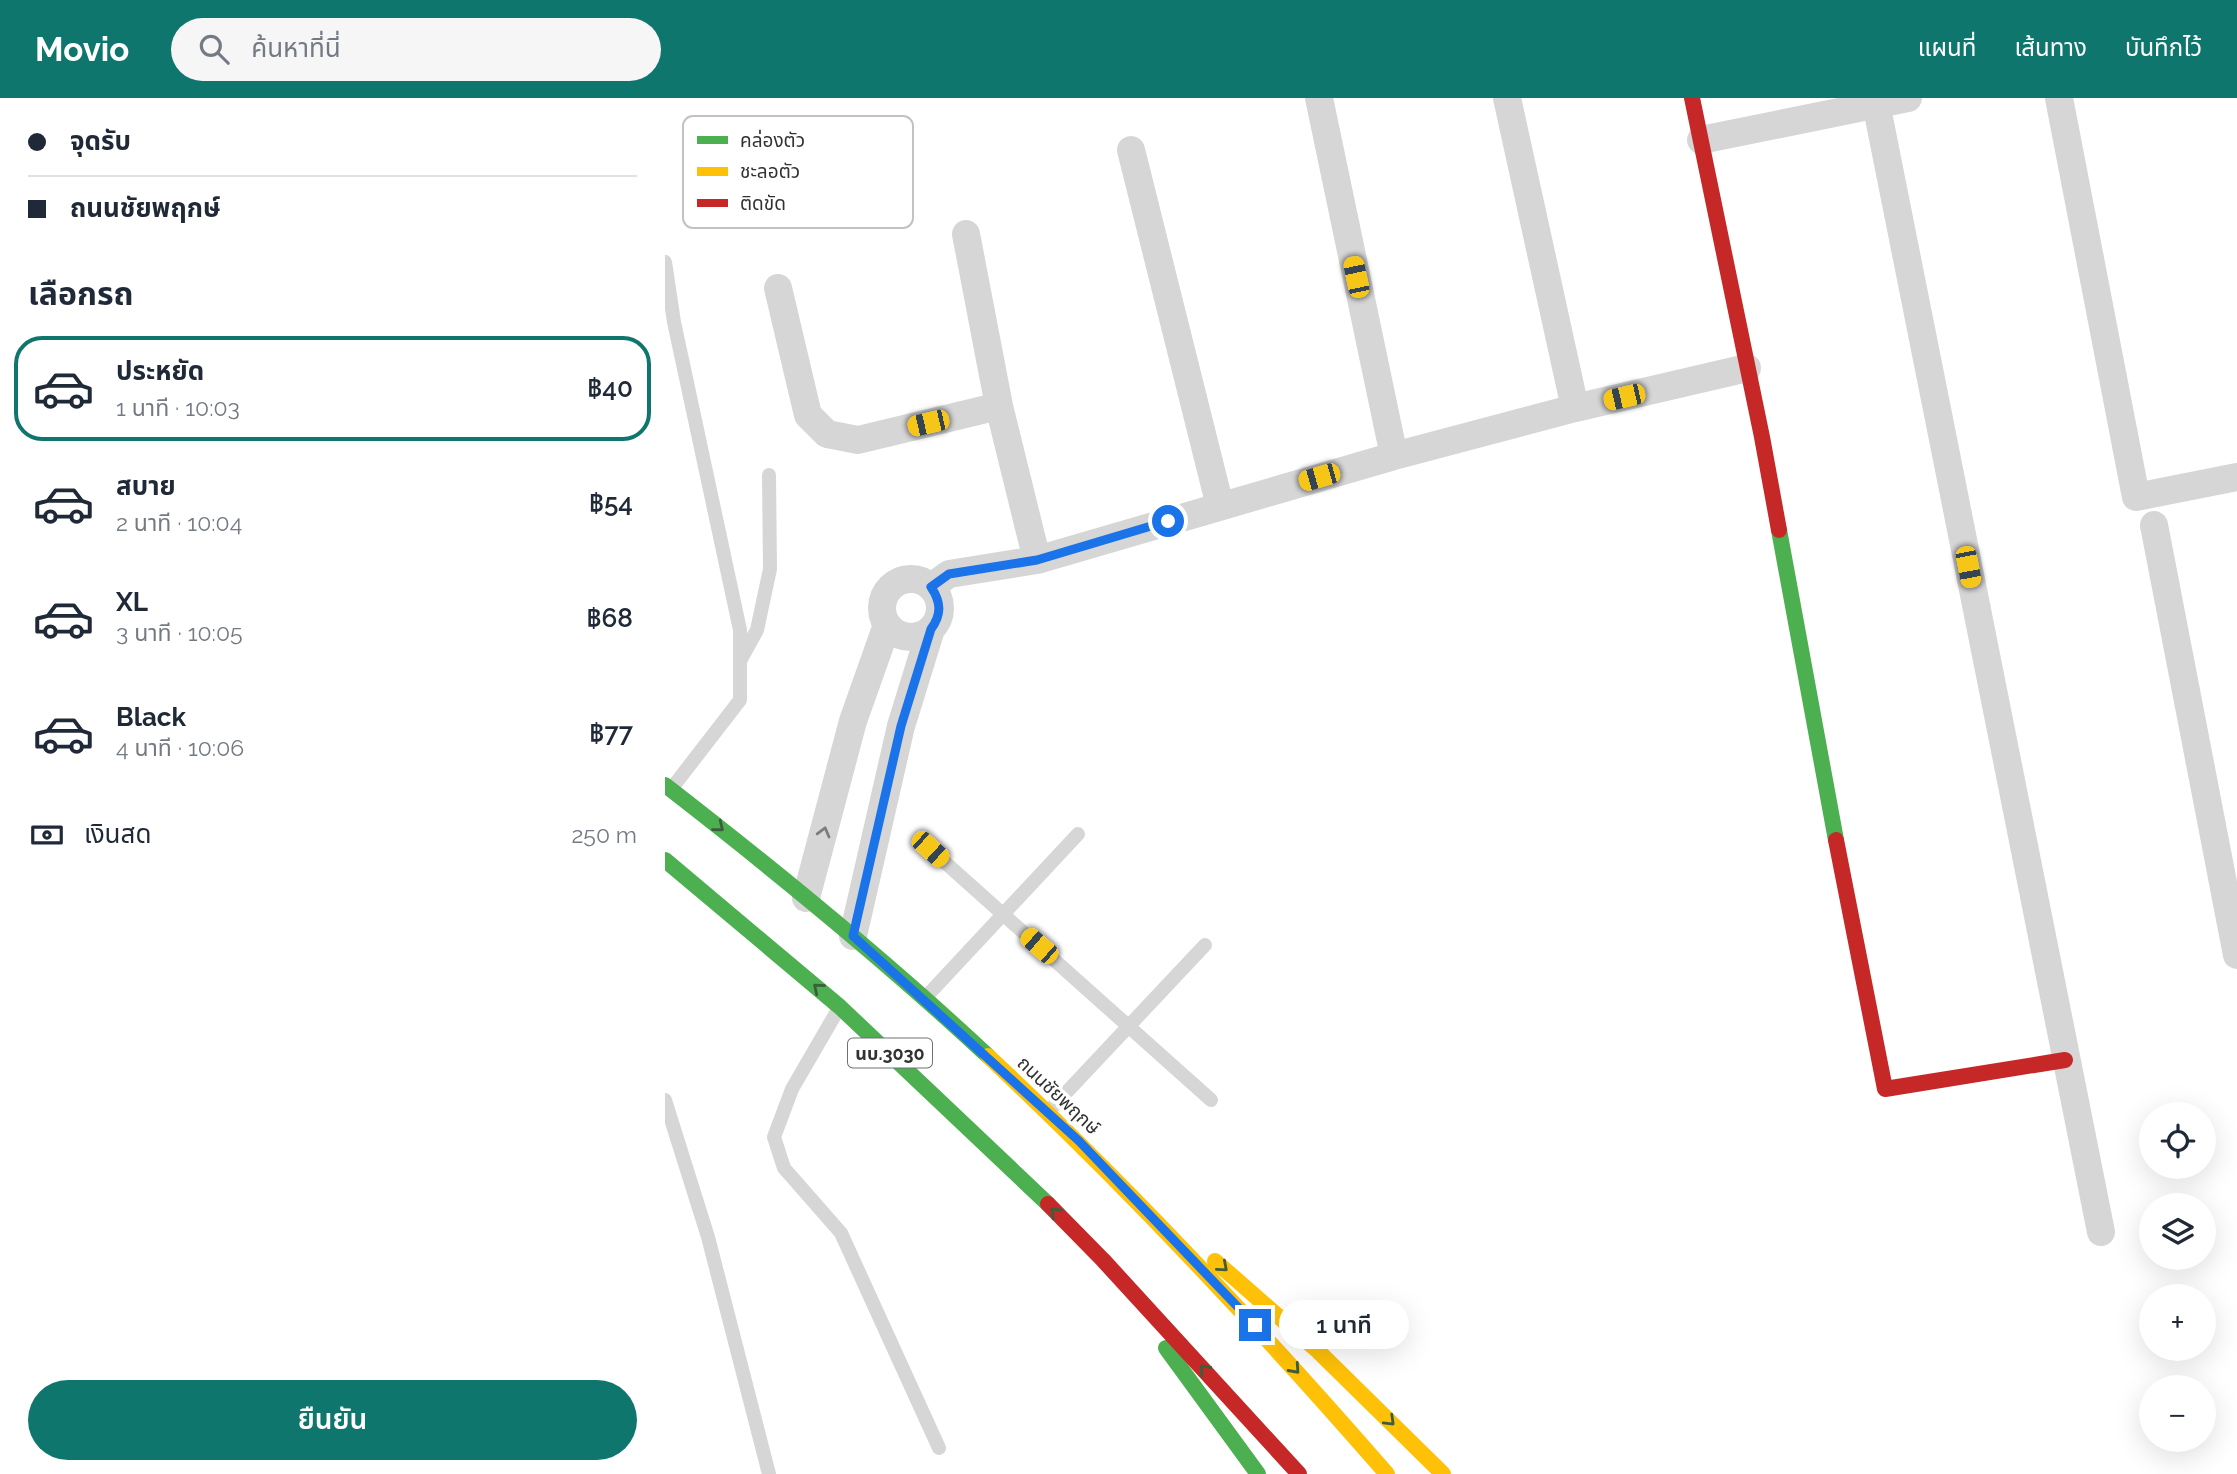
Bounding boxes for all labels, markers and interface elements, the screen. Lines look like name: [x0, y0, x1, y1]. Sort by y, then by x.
search box: [171, 18, 661, 81]
text: Movio: [35, 30, 129, 69]
icon: search: [195, 30, 233, 68]
text: ค้นหาที่นี่: [251, 33, 341, 63]
text: แผนที่: [1918, 33, 1976, 62]
text: เส้นทาง: [2014, 33, 2087, 62]
text: บันทึกไว้: [2125, 33, 2202, 62]
legend: [683, 116, 913, 228]
text: จุดรับ: [70, 126, 131, 156]
text: คล่องตัว: [740, 129, 805, 151]
text: ชะลอตัว: [740, 160, 800, 182]
text: ติดขัด: [740, 192, 786, 214]
text: ถนนชัยพฤกษ์: [70, 193, 221, 223]
car: [1342, 254, 1371, 300]
text: เลือกรถ: [28, 275, 133, 312]
text: ประหยัด: [116, 356, 204, 386]
icon: car: [32, 357, 95, 420]
text: ฿40: [587, 373, 633, 403]
car: [1602, 382, 1647, 412]
text: 1 นาที · 10:03: [116, 394, 240, 421]
car: [906, 408, 951, 438]
car: [1296, 461, 1343, 493]
text: สบาย: [116, 471, 176, 501]
icon: car: [32, 472, 95, 535]
text: ฿54: [589, 488, 633, 518]
route start: [1152, 505, 1184, 537]
text: 2 นาที · 10:04: [116, 509, 242, 536]
car: [1954, 544, 1983, 590]
icon: car: [32, 587, 95, 650]
text: XL: [116, 587, 148, 617]
text: ฿68: [586, 603, 633, 633]
text: 3 นาที · 10:05: [116, 619, 243, 646]
icon: car: [32, 702, 95, 765]
text: Black: [116, 702, 186, 732]
text: ฿77: [589, 718, 633, 748]
text: 4 นาที · 10:06: [116, 734, 244, 761]
icon: cash: [28, 816, 66, 854]
text: เงินสด: [84, 819, 151, 849]
one-way arrow: [710, 819, 723, 831]
text: 250 m: [571, 821, 637, 848]
one-way arrow: [816, 826, 830, 838]
car: [908, 827, 953, 871]
car: [1017, 924, 1062, 968]
one-way arrow: [814, 984, 827, 996]
road number: นบ.3030: [848, 1038, 932, 1068]
street label: ถนนชัยพฤกษ์: [1013, 1051, 1105, 1139]
map controls: [2139, 1102, 2216, 1452]
button: locate: [2139, 1102, 2216, 1179]
button: layers: [2139, 1193, 2216, 1270]
one-way arrow: [1050, 1207, 1063, 1220]
one-way arrow: [1214, 1259, 1227, 1271]
button: +: [2139, 1284, 2216, 1361]
callout: 1 นาที: [1279, 1300, 1409, 1350]
route end: [1239, 1309, 1271, 1341]
text: 1 นาที: [1316, 1311, 1372, 1338]
one-way arrow: [1286, 1361, 1299, 1374]
one-way arrow: [1199, 1364, 1212, 1377]
button: −: [2139, 1375, 2216, 1452]
button: ยืนยัน: [28, 1380, 637, 1460]
one-way arrow: [1382, 1413, 1395, 1426]

